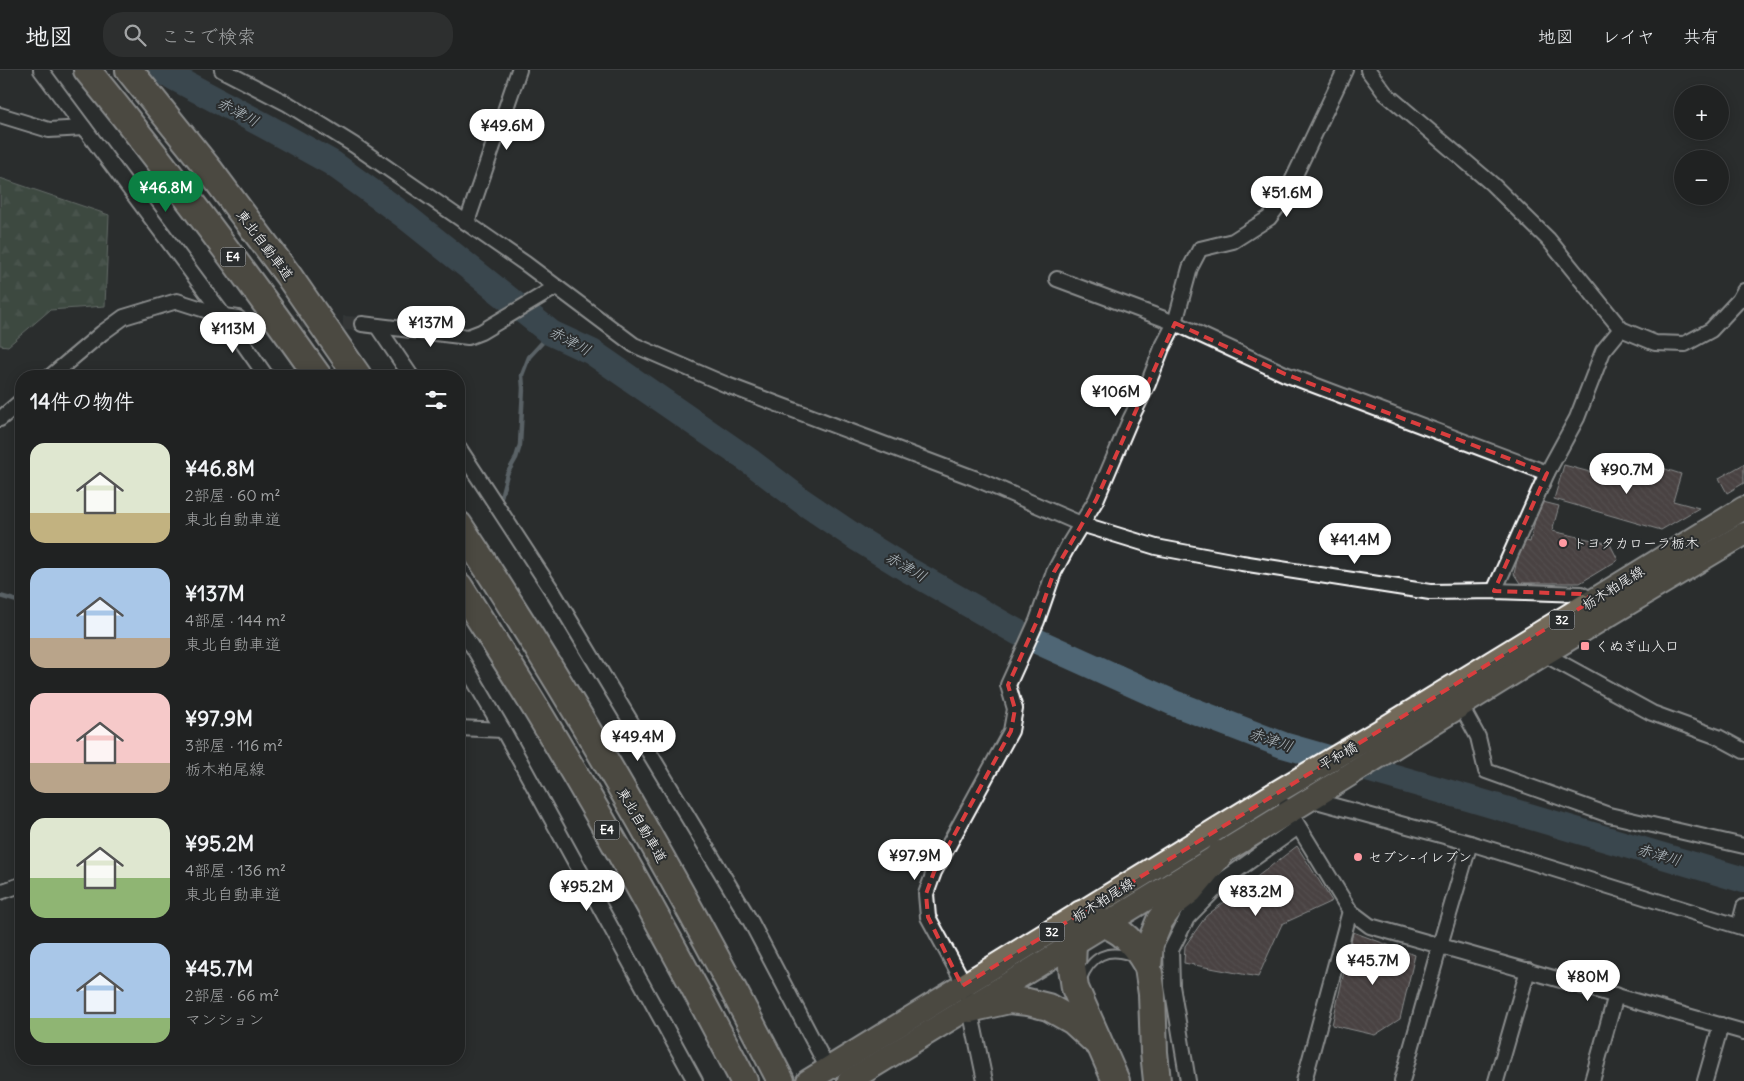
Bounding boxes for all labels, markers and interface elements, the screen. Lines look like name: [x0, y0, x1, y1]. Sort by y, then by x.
search box: [103, 12, 453, 57]
text: 地図: [25, 21, 73, 51]
icon: search: [121, 21, 149, 49]
text: ここで検索: [161, 24, 256, 48]
text: 地図: [1538, 25, 1574, 48]
text: レイヤ: [1602, 25, 1655, 48]
text: 共有: [1683, 25, 1719, 48]
map controls: [1674, 85, 1729, 205]
button: +: [1674, 85, 1729, 140]
water label: 赤津川: [214, 93, 263, 131]
pin: ¥49.6M: [466, 108, 548, 151]
text: ¥49.6M: [480, 115, 534, 135]
button: −: [1674, 150, 1729, 205]
pin: ¥46.8M: [125, 170, 207, 213]
pin: ¥51.6M: [1246, 176, 1328, 218]
text: ¥46.8M: [139, 177, 193, 197]
text: ¥51.6M: [1262, 182, 1312, 202]
street label: 東北自動車道: [233, 206, 297, 284]
road number: E4: [220, 248, 246, 266]
pin: ¥137M: [396, 306, 466, 348]
pin: ¥113M: [198, 312, 268, 354]
text: ¥137M: [408, 312, 454, 332]
text: ¥113M: [211, 318, 255, 338]
water label: 赤津川: [546, 322, 595, 360]
pin: ¥106M: [1081, 374, 1151, 417]
text: ¥106M: [1092, 381, 1140, 401]
icon: filters: [422, 386, 450, 414]
text: 14件の物件: [30, 388, 134, 415]
pin: ¥90.7M: [1586, 452, 1668, 495]
text: ¥46.8M: [185, 455, 255, 482]
text: ¥90.7M: [1600, 459, 1654, 479]
icon: home: [70, 463, 130, 523]
text: 2部屋 · 60 m²: [185, 485, 281, 505]
text: 東北自動車道: [185, 509, 281, 529]
pin: ¥41.4M: [1314, 522, 1396, 565]
text: ¥41.4M: [1330, 529, 1380, 549]
place label: トヨタカローラ栃木: [1573, 534, 1699, 552]
marker: トヨタカローラ栃木: [1557, 537, 1569, 549]
water label: 赤津川: [882, 547, 930, 586]
street label: 栃木粕尾線: [1579, 562, 1647, 614]
text: ¥137M: [185, 580, 245, 607]
icon: home: [70, 588, 130, 648]
text: 4部屋 · 144 m²: [185, 610, 286, 630]
road number: 32: [1550, 610, 1574, 630]
text: 東北自動車道: [185, 634, 281, 654]
place label: くぬぎ山入口: [1595, 637, 1679, 655]
marker: くぬぎ山入口: [1579, 640, 1591, 652]
text: ¥97.9M: [185, 705, 253, 732]
icon: home: [70, 713, 130, 773]
pin: ¥49.4M: [597, 720, 679, 762]
water label: 赤津川: [1247, 723, 1296, 756]
text: ¥49.4M: [612, 726, 664, 746]
text: 3部屋 · 116 m²: [185, 735, 283, 755]
street label: 平和橋: [1315, 738, 1361, 774]
text: 栃木粕尾線: [185, 759, 265, 779]
street label: 東北自動車道: [613, 784, 671, 866]
road number: E4: [594, 820, 620, 840]
text: ¥95.2M: [185, 830, 254, 857]
icon: home: [70, 838, 130, 898]
pin: ¥97.9M: [874, 838, 956, 881]
water label: 赤津川: [1635, 839, 1683, 870]
text: ¥97.9M: [889, 845, 941, 865]
place label: セブン-イレブン: [1368, 848, 1472, 866]
marker: セブン-イレブン: [1352, 851, 1364, 863]
text: 4部屋 · 136 m²: [185, 860, 286, 880]
pin: ¥95.2M: [546, 870, 628, 912]
street label: 栃木粕尾線: [1069, 874, 1137, 926]
pin: ¥83.2M: [1215, 874, 1297, 917]
text: ¥95.2M: [561, 876, 613, 896]
text: ¥83.2M: [1230, 881, 1282, 901]
text: 東北自動車道: [185, 884, 281, 904]
road number: 32: [1040, 922, 1064, 942]
pin: ¥45.7M: [1332, 944, 1414, 986]
text: ¥45.7M: [1347, 950, 1399, 970]
text: ¥45.7M: [185, 955, 253, 982]
pin: ¥80M: [1558, 960, 1618, 1002]
icon: home: [70, 963, 130, 1023]
text: ¥80M: [1567, 966, 1609, 986]
text: 2部屋 · 66 m²: [185, 985, 279, 1005]
text: マンション: [185, 1009, 264, 1029]

